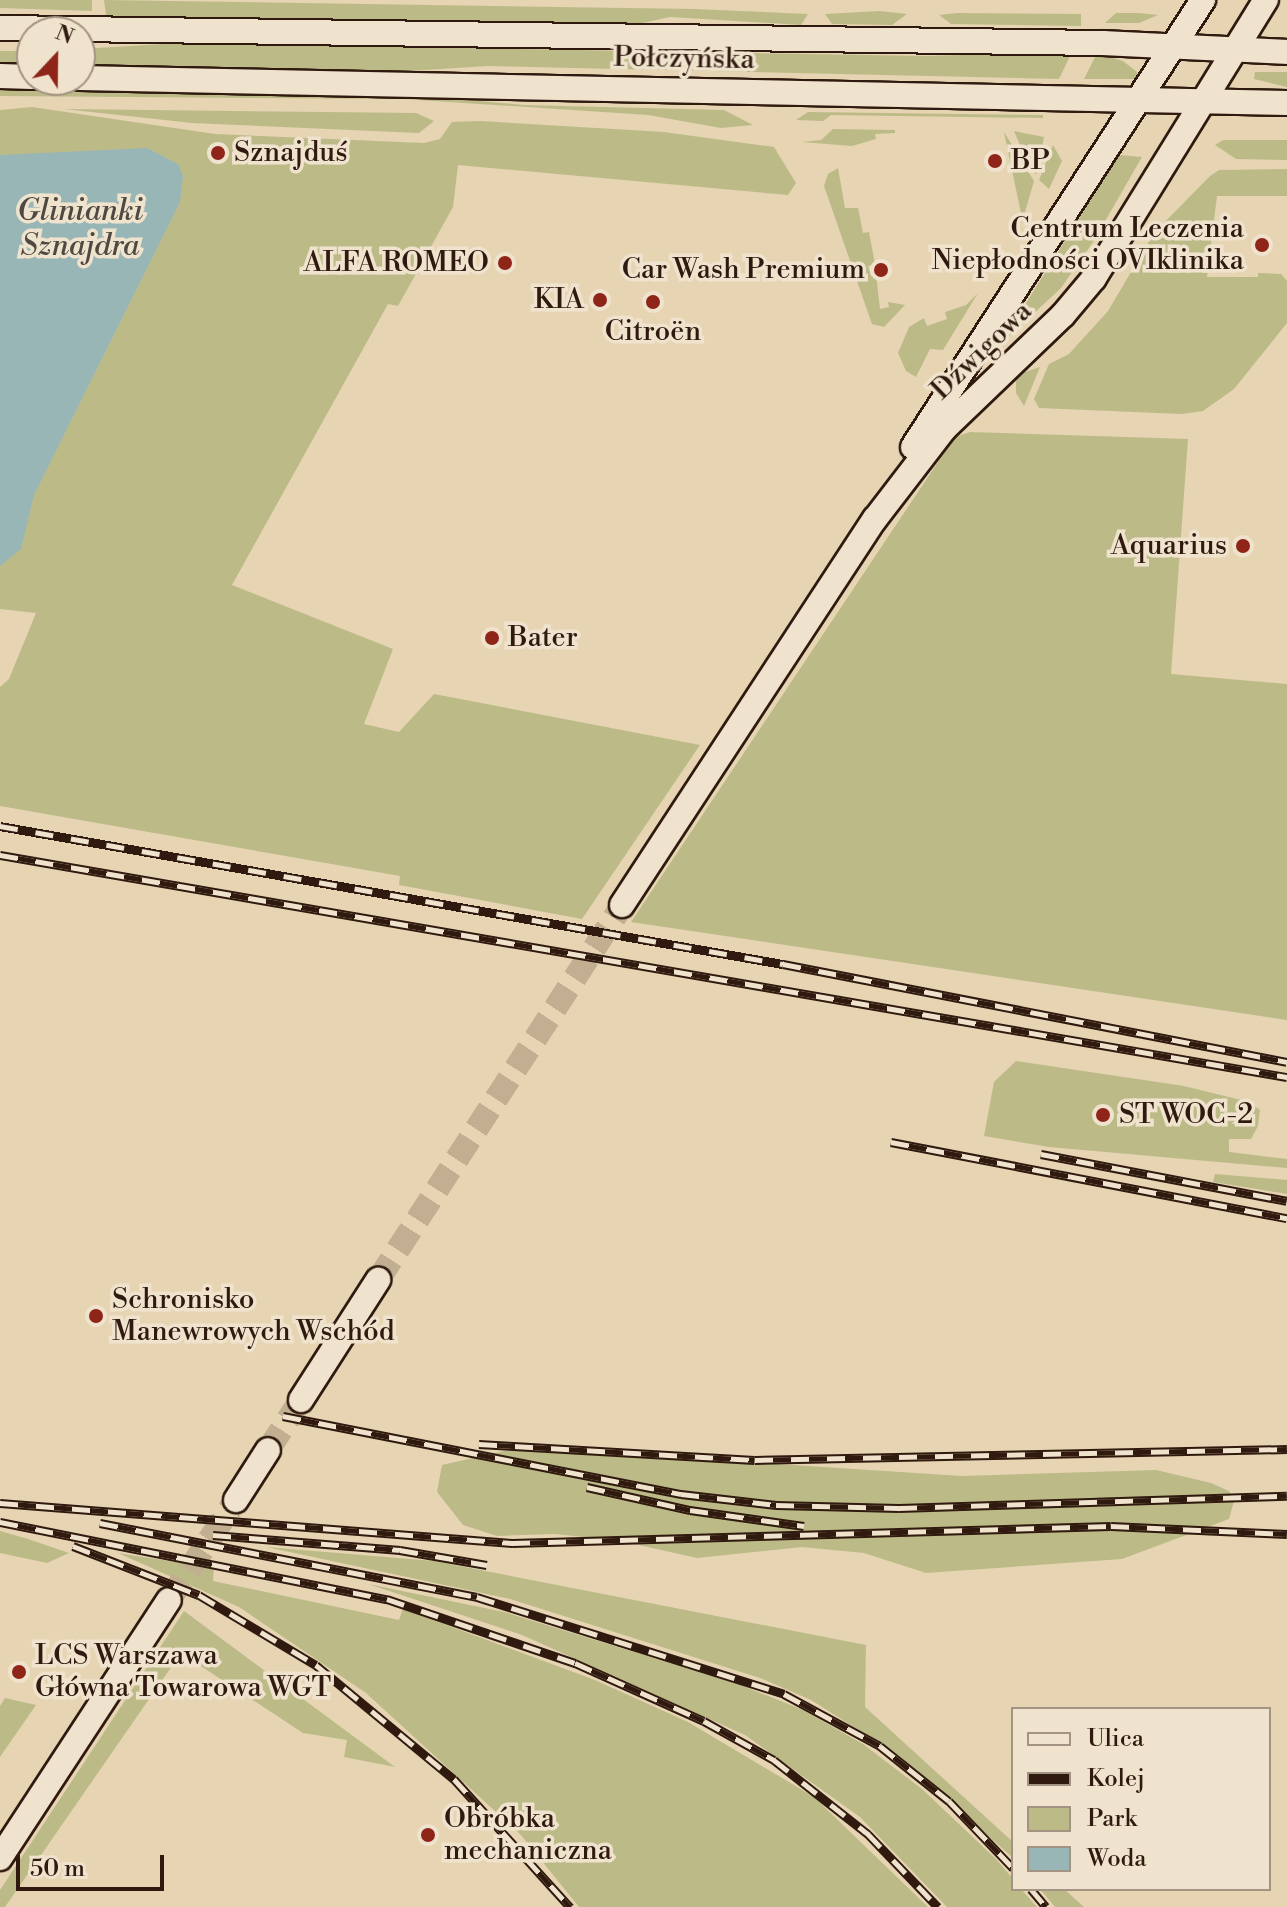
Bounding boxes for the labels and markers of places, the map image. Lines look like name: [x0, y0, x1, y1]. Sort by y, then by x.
place label: Sznajduś: [234, 136, 348, 170]
marker: Sznajduś: [209, 144, 227, 162]
place label: BP: [1011, 144, 1050, 178]
marker: BP: [986, 152, 1004, 170]
place label: Centrum Leczenia Niepłodności OVIklinika: [931, 212, 1244, 278]
marker: Centrum Leczenia Niepłodności OVIklinika: [1251, 234, 1273, 256]
place label: ALFA ROMEO: [303, 246, 489, 280]
place label: Car Wash Premium: [622, 253, 865, 287]
marker: ALFA ROMEO: [496, 254, 514, 272]
marker: Car Wash Premium: [872, 261, 890, 279]
place label: KIA: [534, 283, 584, 317]
marker: KIA: [591, 291, 609, 309]
marker: Citroën: [644, 293, 662, 311]
place label: Citroën: [605, 315, 701, 349]
place label: Aquarius: [1111, 529, 1227, 563]
marker: Aquarius: [1234, 537, 1252, 555]
place label: Bater: [508, 621, 578, 655]
marker: Bater: [483, 629, 501, 647]
place label: ST WOC-2: [1119, 1098, 1253, 1132]
marker: ST WOC-2: [1094, 1106, 1112, 1124]
place label: Schronisko Manewrowych Wschód: [112, 1283, 395, 1349]
marker: Schronisko Manewrowych Wschód: [87, 1307, 105, 1325]
place label: LCS Warszawa Główna Towarowa WGT: [35, 1639, 331, 1705]
marker: LCS Warszawa Główna Towarowa WGT: [10, 1663, 28, 1681]
place label: Obróbka mechaniczna: [444, 1802, 612, 1868]
marker: Obróbka mechaniczna: [419, 1826, 437, 1844]

